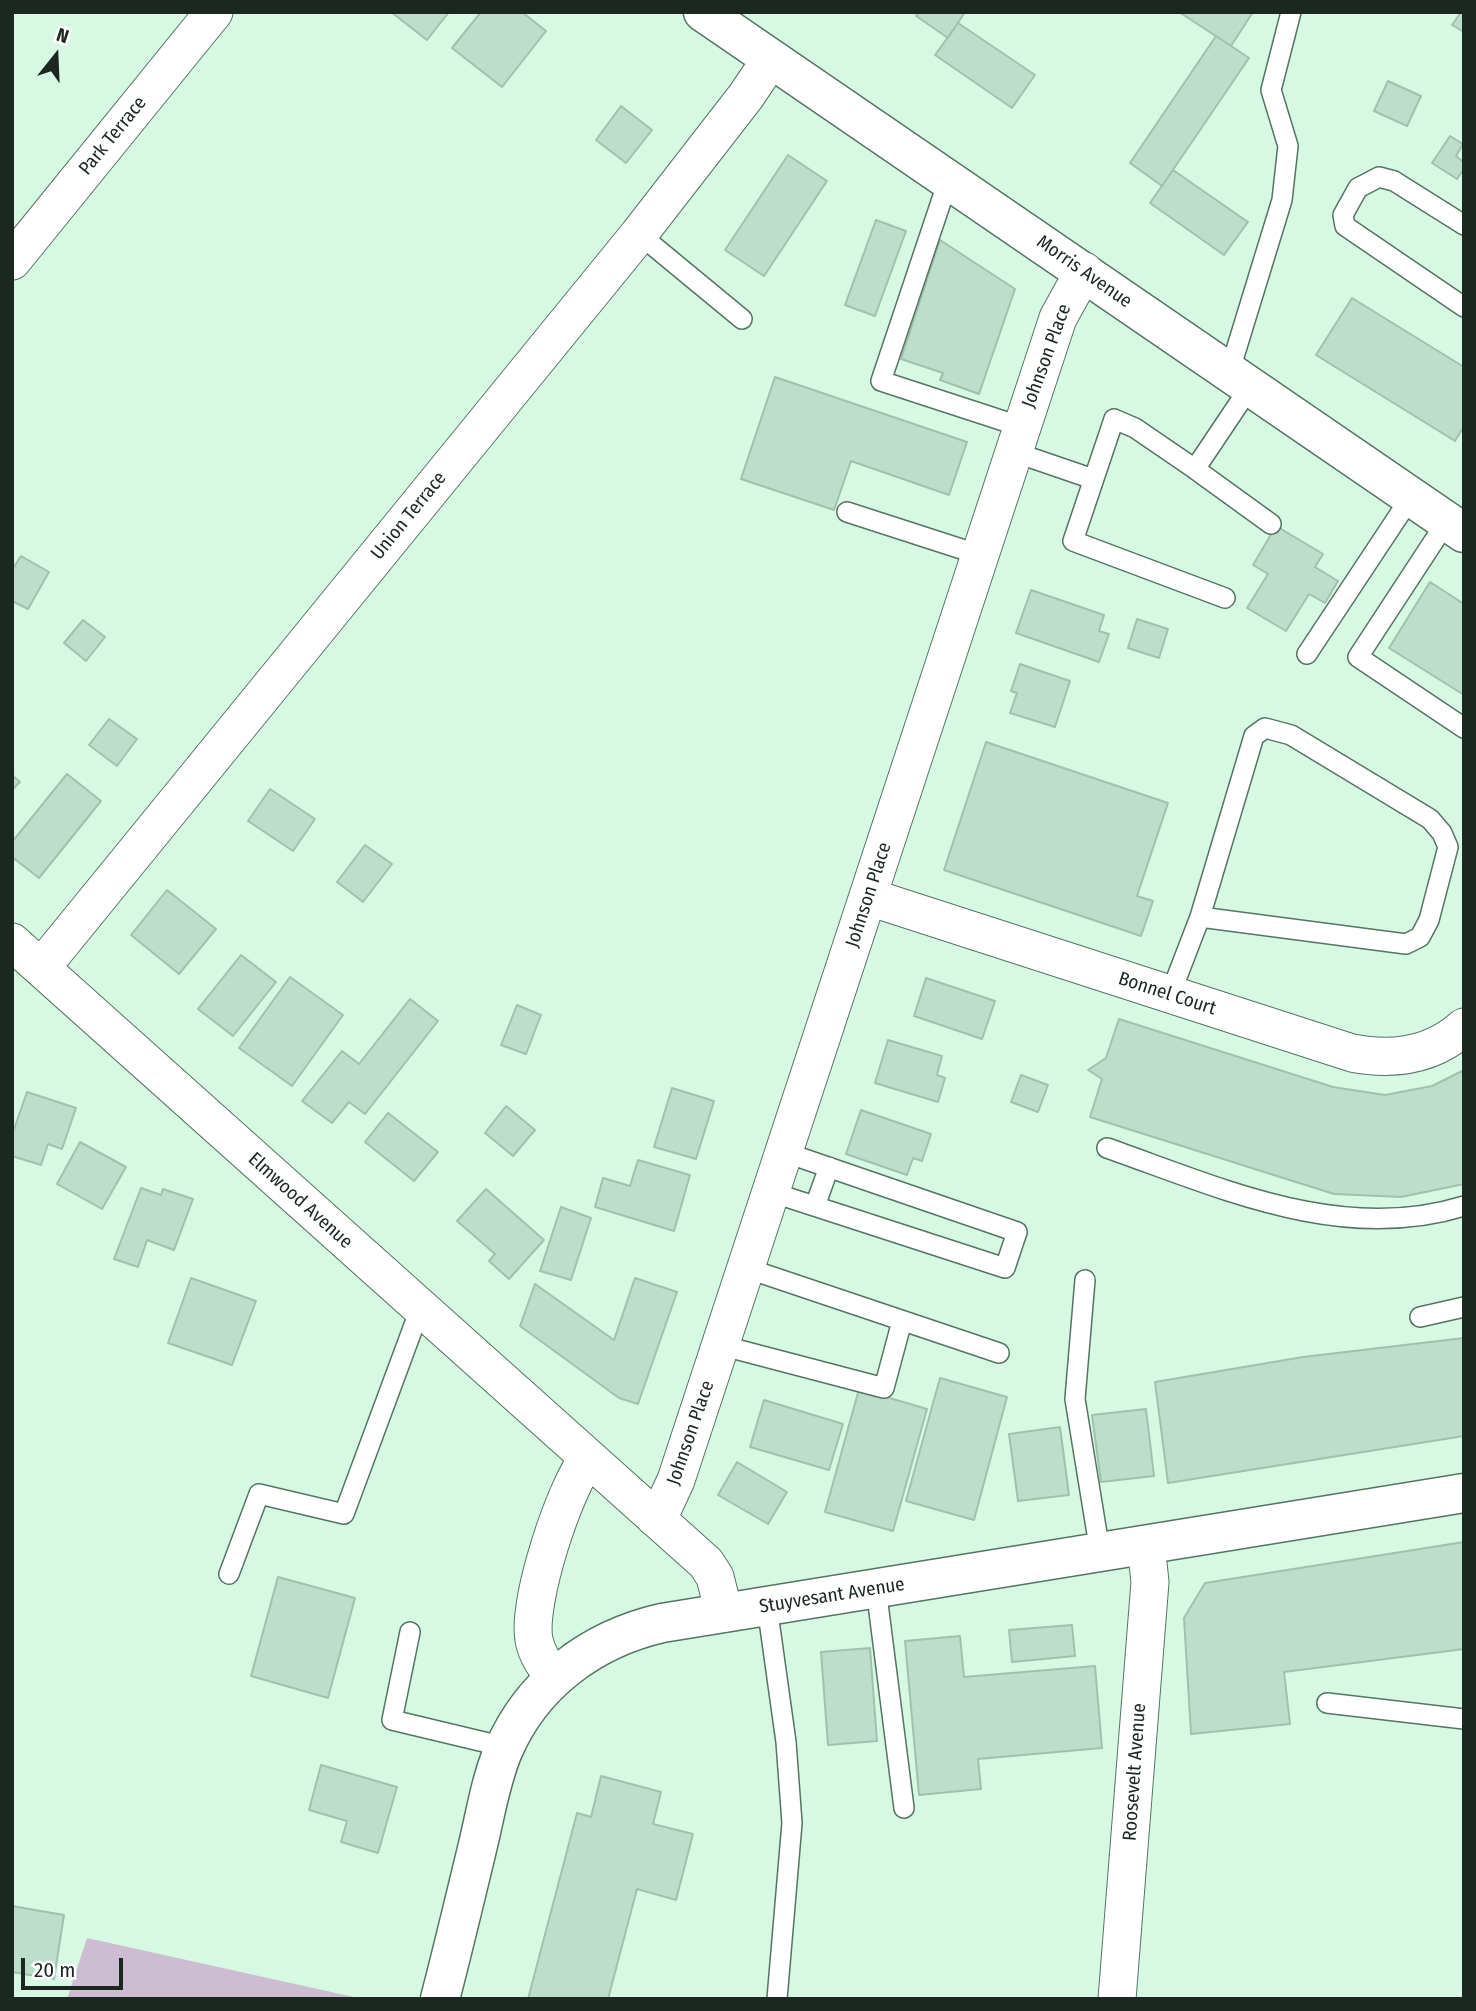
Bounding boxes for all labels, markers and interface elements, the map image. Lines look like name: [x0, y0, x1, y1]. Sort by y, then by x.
north arrow: [21, 21, 91, 91]
text: N: [54, 23, 72, 48]
street label: Park Terrace: [74, 92, 152, 180]
street label: Morris Avenue: [1032, 231, 1136, 313]
street label: Johnson Place: [1018, 301, 1076, 411]
street label: Union Terrace: [367, 467, 451, 565]
street label: Johnson Place: [841, 840, 897, 950]
street label: Bonnel Court: [1115, 968, 1219, 1020]
street label: Elmwood Avenue: [243, 1148, 357, 1254]
street label: Johnson Place: [662, 1378, 720, 1488]
street label: Stuyvesant Avenue: [758, 1573, 906, 1619]
street label: Roosevelt Avenue: [1119, 1702, 1151, 1842]
scale bar: [24, 1944, 126, 1988]
text: 20 m: [34, 1957, 75, 1983]

